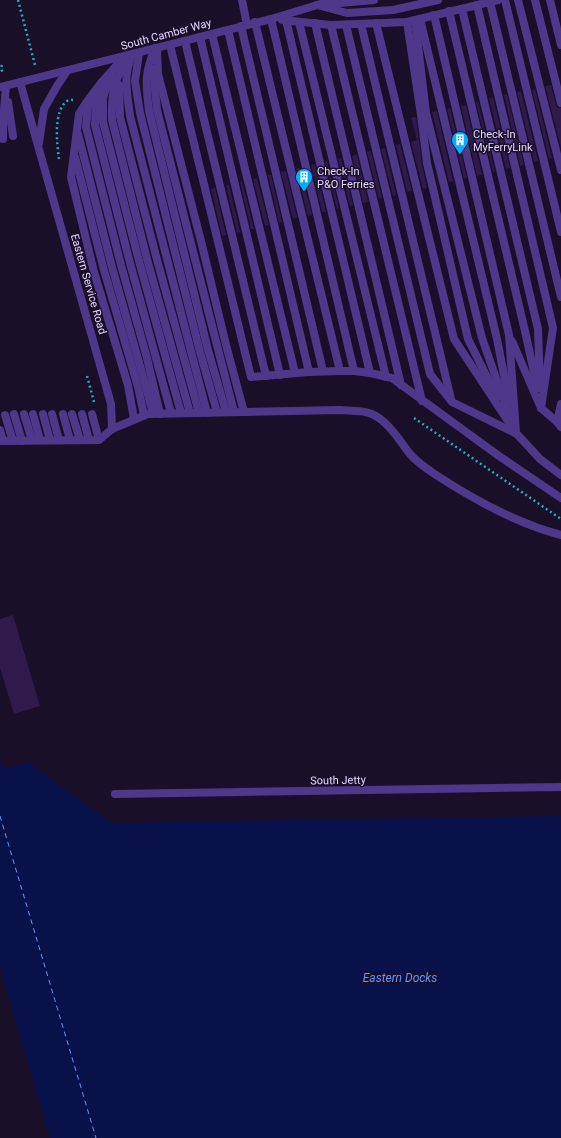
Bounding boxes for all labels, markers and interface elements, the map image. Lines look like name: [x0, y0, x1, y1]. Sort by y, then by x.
street label: South Camber Way: [119, 16, 214, 53]
place label: Check-In MyFerryLink: [473, 128, 533, 154]
building icon: Check-In MyFerryLink: [450, 130, 470, 155]
place label: Check-In P&O Ferries: [317, 165, 375, 191]
building icon: Check-In P&O Ferries: [294, 167, 314, 192]
street label: Eastern Service Road: [68, 233, 109, 336]
street label: South Jetty: [310, 774, 367, 787]
water label: Eastern Docks: [363, 971, 437, 985]

